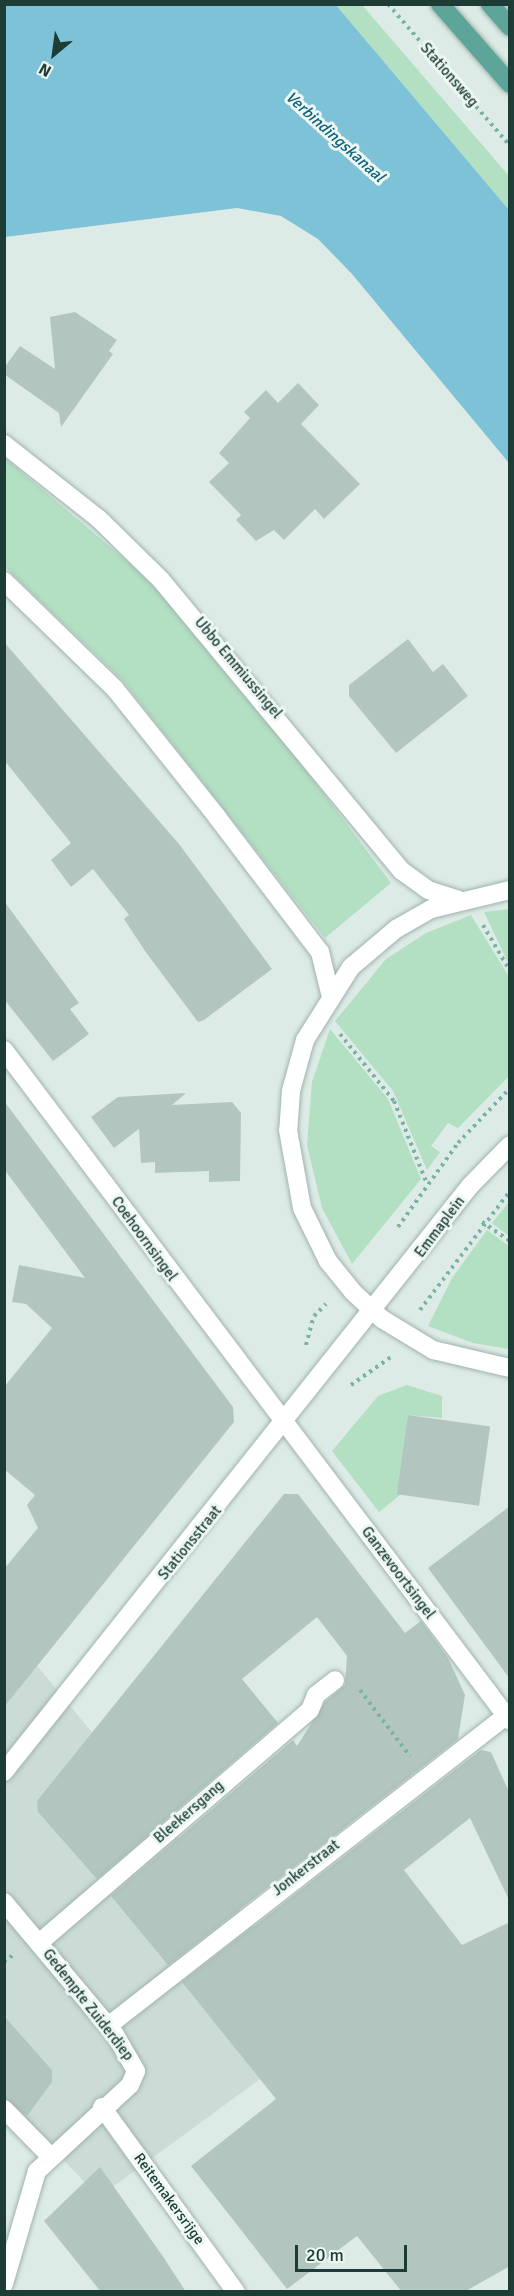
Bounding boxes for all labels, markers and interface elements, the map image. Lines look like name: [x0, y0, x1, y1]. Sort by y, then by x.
north arrow: [24, 24, 84, 84]
street label: Stationsweg: [416, 39, 482, 111]
text: N: [36, 58, 55, 81]
water label: Verbindingskanaal: [282, 88, 388, 186]
street label: Ubbo Emmiussingel: [190, 614, 286, 722]
street label: Coehoornsingel: [107, 1193, 181, 1285]
street label: Emmaplein: [411, 1193, 469, 1261]
street label: Stationsstraat: [155, 1502, 225, 1584]
street label: Ganzevoortsingel: [357, 1523, 439, 1623]
street label: Bleekersgang: [150, 1777, 228, 1847]
street label: Jonkerstraat: [269, 1836, 343, 1900]
street label: Gedempte Zuiderdiep: [39, 1946, 137, 2064]
street label: Reitemakersrijge: [130, 2150, 208, 2248]
scale bar: [298, 2233, 410, 2271]
text: 20 m: [306, 2244, 344, 2266]

